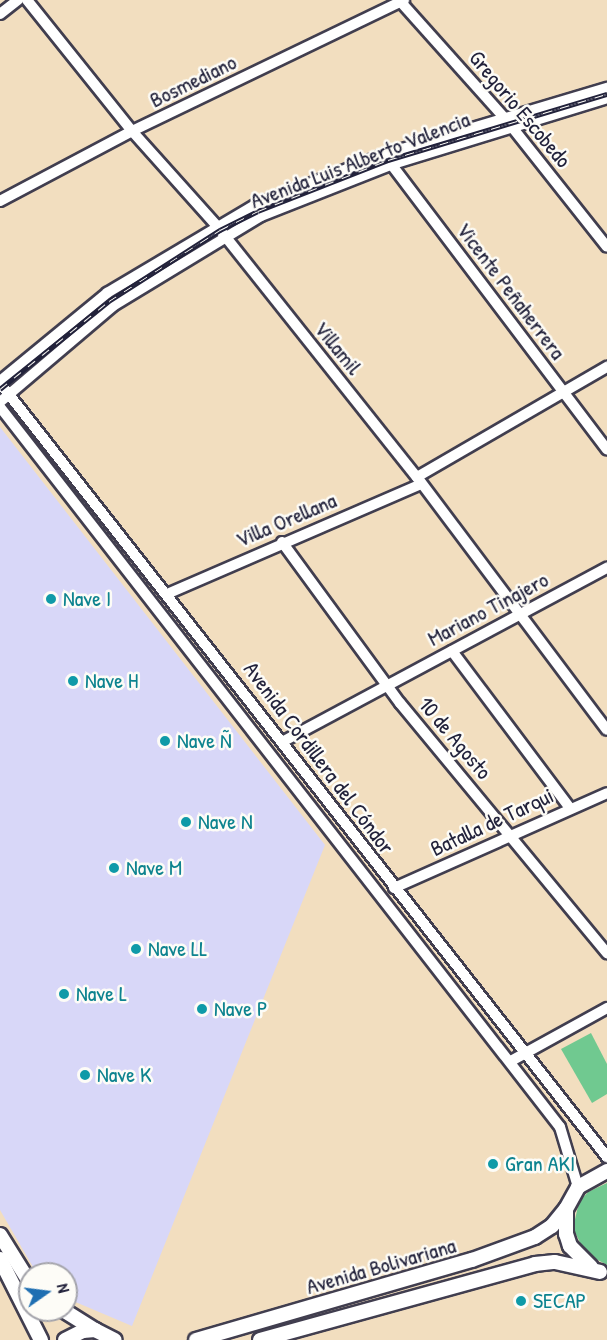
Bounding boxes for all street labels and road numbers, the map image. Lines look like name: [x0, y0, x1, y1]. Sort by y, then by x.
street label: Gregorio Escobedo: [463, 45, 577, 173]
street label: Bosmediano: [145, 49, 241, 113]
street label: Avenida Luis Alberto Valencia: [247, 106, 473, 214]
street label: Vicente Peñaherrera: [451, 217, 571, 365]
street label: Villamil: [309, 316, 367, 380]
street label: Villa Orellana: [232, 487, 340, 553]
street label: Mariano Tinajero: [423, 566, 553, 652]
street label: Avenida Cordillera del Cóndor: [238, 657, 400, 859]
street label: 10 de Agosto: [413, 691, 497, 785]
street label: Batalla de Tarqui: [426, 782, 558, 862]
street label: Avenida Bolivariana: [303, 1232, 459, 1300]

